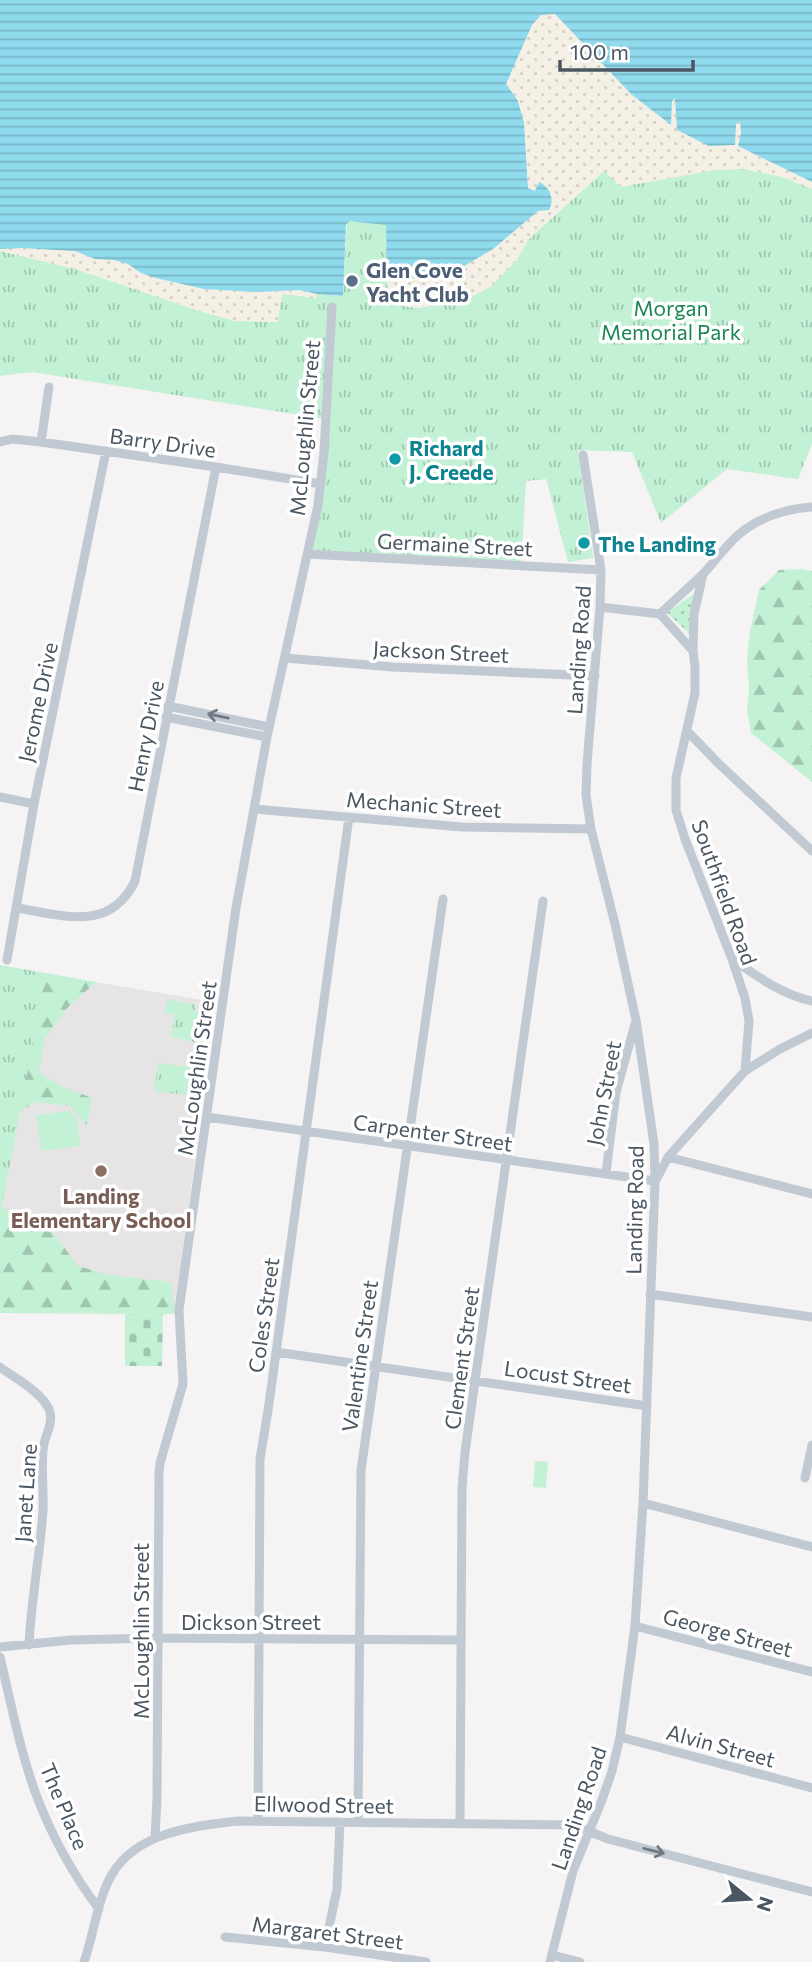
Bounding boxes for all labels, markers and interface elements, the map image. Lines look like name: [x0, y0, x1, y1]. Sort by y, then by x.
scale bar: [560, 28, 693, 72]
text: 100 m: [570, 39, 629, 64]
place label: Glen Cove Yacht Club: [366, 257, 469, 306]
marker: Glen Cove Yacht Club: [344, 273, 360, 289]
park label: Morgan Memorial Park: [601, 295, 741, 344]
street label: McLoughlin Street: [284, 339, 324, 517]
street label: Barry Drive: [108, 422, 218, 462]
place label: Richard J. Creede: [409, 435, 493, 484]
marker: Richard J. Creede: [387, 451, 403, 467]
street label: Germaine Street: [376, 527, 534, 561]
place label: The Landing: [598, 531, 716, 556]
marker: The Landing: [576, 535, 592, 551]
street label: Landing Road: [561, 585, 595, 715]
street label: Jackson Street: [372, 635, 510, 667]
street label: Jerome Drive: [12, 640, 62, 764]
street label: Henry Drive: [122, 678, 168, 794]
one-way arrow: [207, 709, 230, 723]
street label: Mechanic Street: [345, 786, 503, 822]
street label: Southfield Road: [687, 816, 763, 968]
street label: McLoughlin Street: [171, 979, 221, 1157]
street label: John Street: [581, 1039, 625, 1147]
street label: Carpenter Street: [352, 1108, 514, 1156]
street label: Landing Road: [620, 1145, 648, 1275]
marker: Landing Elementary School: [93, 1163, 109, 1179]
place label: Landing Elementary School: [11, 1183, 191, 1232]
street label: Coles Street: [243, 1256, 283, 1374]
street label: Valentine Street: [336, 1278, 382, 1434]
street label: Clement Street: [439, 1285, 483, 1431]
street label: Locust Street: [503, 1355, 633, 1397]
street label: Janet Lane: [9, 1443, 41, 1543]
street label: McLoughlin Street: [128, 1543, 153, 1719]
street label: George Street: [661, 1603, 795, 1661]
street label: Dickson Street: [181, 1609, 321, 1634]
street label: Alvin Street: [664, 1719, 778, 1771]
street label: Landing Road: [545, 1743, 611, 1873]
street label: The Place: [36, 1759, 94, 1853]
street label: Ellwood Street: [254, 1790, 394, 1818]
one-way arrow: [642, 1845, 665, 1858]
north arrow: [714, 1864, 784, 1934]
text: N: [753, 1894, 779, 1915]
street label: Margaret Street: [251, 1910, 405, 1954]

